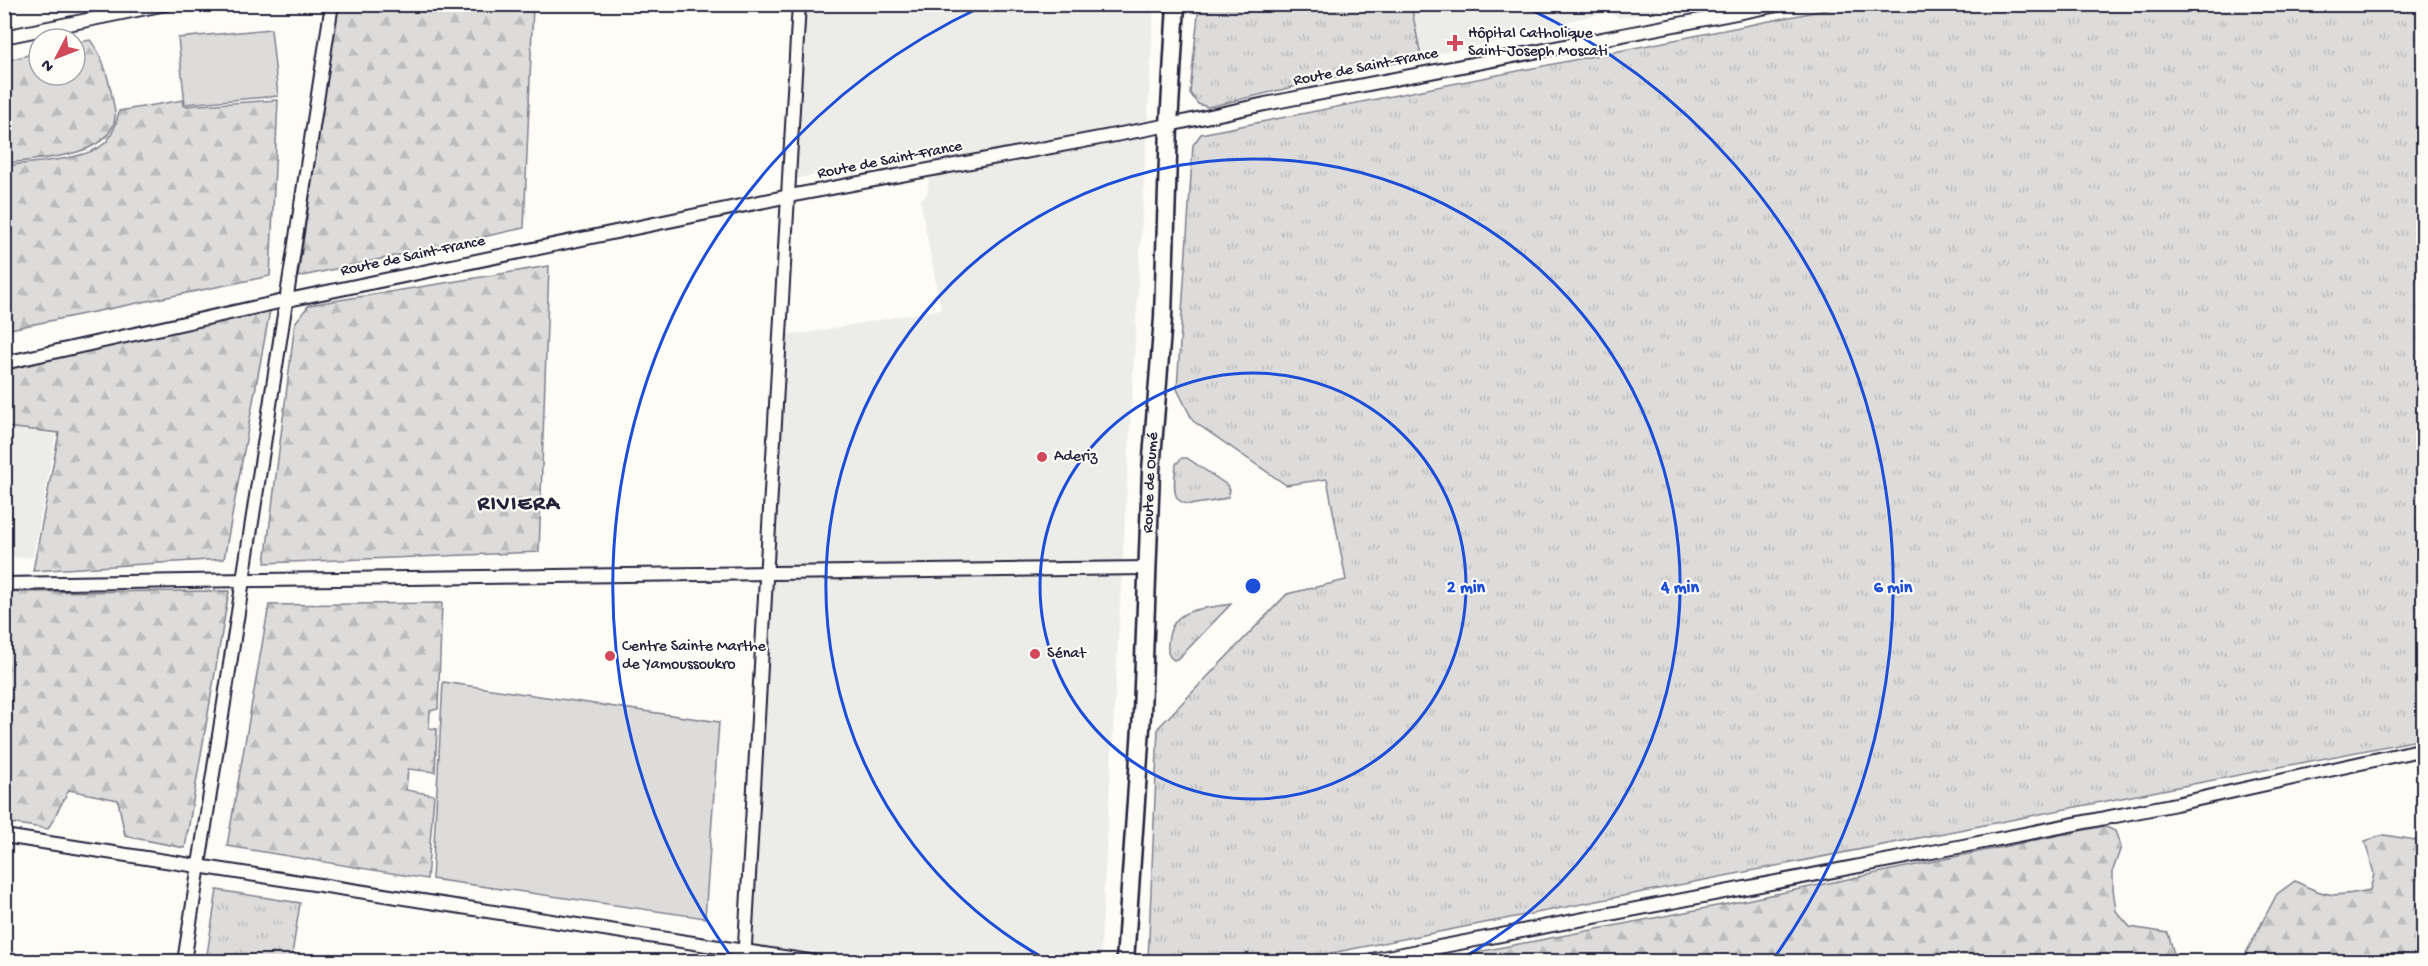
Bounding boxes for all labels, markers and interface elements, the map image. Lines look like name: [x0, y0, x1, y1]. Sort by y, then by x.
place label: Hôpital Catholique Saint-Joseph Moscati: [1468, 25, 1608, 62]
north arrow: [27, 27, 87, 87]
marker: Hôpital Catholique Saint-Joseph Moscati: [1446, 34, 1464, 52]
street label: Route de Saint-France: [1292, 44, 1441, 91]
text: N: [38, 54, 59, 75]
street label: Route de Saint-France: [816, 137, 965, 184]
street label: Route de Saint-France: [339, 232, 488, 282]
street label: Route de Oumé: [1139, 431, 1164, 534]
place label: Aderiz: [1054, 448, 1098, 467]
marker: Aderiz: [1035, 450, 1049, 464]
district label: RIVIERA: [476, 492, 561, 518]
centre of rings: [1243, 576, 1263, 596]
text: 2 min: [1447, 578, 1486, 599]
text: 4 min: [1660, 578, 1699, 599]
text: 6 min: [1874, 578, 1913, 599]
place label: Centre Sainte Marthe de Yamoussoukro: [622, 638, 767, 675]
place label: Sénat: [1047, 645, 1087, 664]
marker: Sénat: [1028, 647, 1042, 661]
marker: Centre Sainte Marthe de Yamoussoukro: [603, 649, 617, 663]

